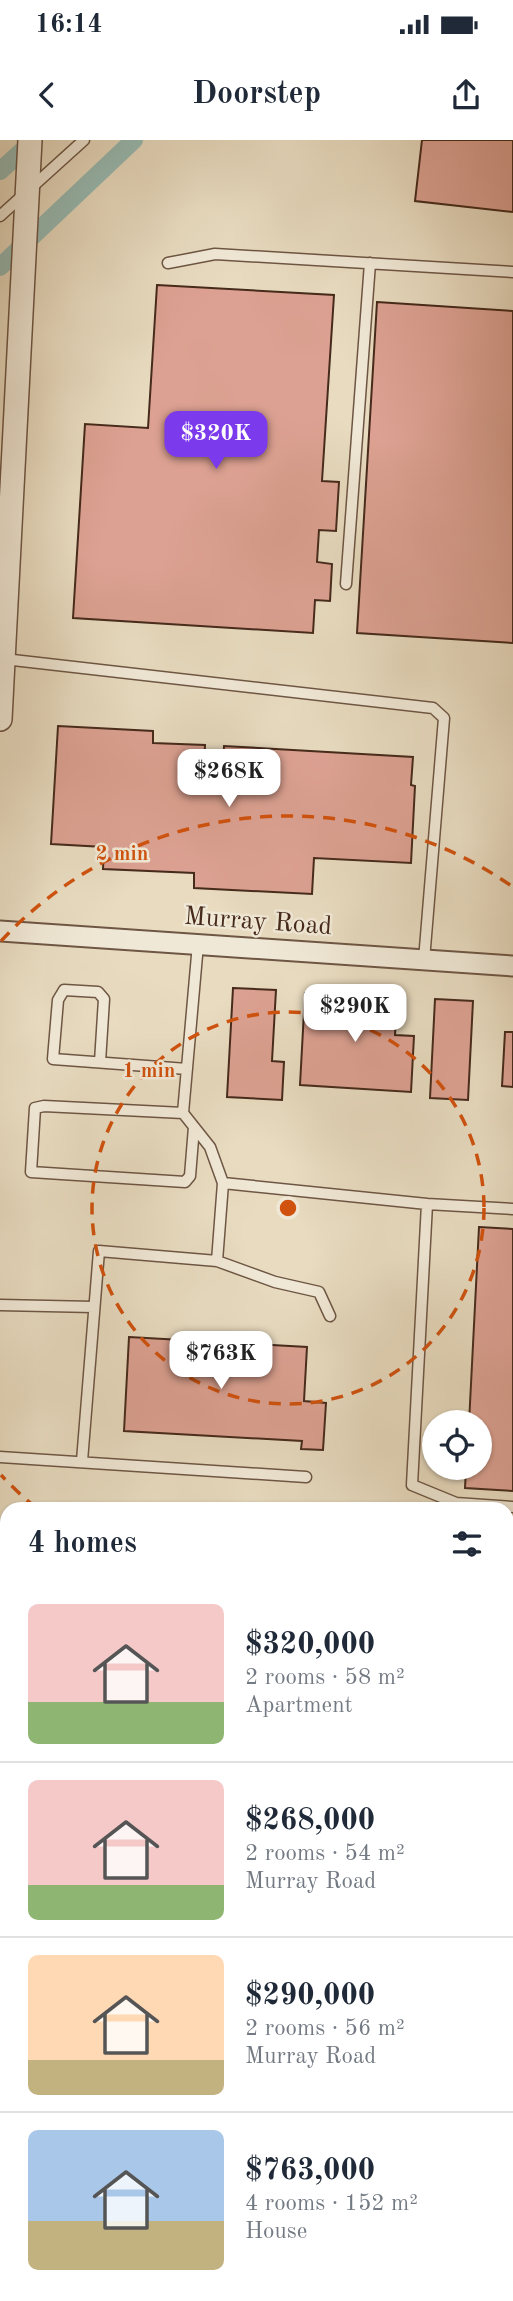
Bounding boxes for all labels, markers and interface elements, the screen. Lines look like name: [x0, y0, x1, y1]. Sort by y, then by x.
text: 16:14: [35, 12, 103, 38]
icon: back: [28, 76, 66, 114]
icon: share: [447, 76, 485, 114]
text: Doorstep: [192, 79, 321, 111]
pin: $320K: [167, 412, 265, 471]
text: $320K: [180, 422, 252, 445]
pin: $268K: [180, 750, 278, 809]
text: $268K: [193, 760, 265, 783]
text: 2 min: [96, 844, 148, 865]
street label: Murray Road: [183, 904, 333, 940]
pin: $290K: [306, 984, 404, 1044]
text: $290K: [319, 995, 391, 1018]
text: 1 min: [123, 1061, 175, 1082]
centre of rings: [276, 1196, 300, 1220]
pin: $763K: [172, 1332, 270, 1391]
text: $763K: [185, 1342, 257, 1365]
map controls: [422, 1410, 492, 1480]
button: locate: [422, 1410, 492, 1480]
icon: filters: [448, 1525, 486, 1563]
text: 4 homes: [28, 1529, 137, 1559]
text: $320,000: [245, 1630, 375, 1660]
icon: home: [84, 1632, 168, 1716]
text: 2 rooms · 58 m²: [245, 1666, 405, 1689]
text: Apartment: [245, 1694, 353, 1717]
text: $268,000: [245, 1806, 375, 1836]
icon: home: [84, 1808, 168, 1892]
text: 2 rooms · 54 m²: [245, 1842, 405, 1865]
text: Murray Road: [245, 1870, 376, 1893]
text: $290,000: [245, 1981, 375, 2011]
icon: home: [84, 1983, 168, 2067]
text: 2 rooms · 56 m²: [245, 2017, 405, 2040]
text: Murray Road: [245, 2045, 376, 2068]
text: $763,000: [245, 2156, 375, 2186]
icon: home: [84, 2158, 168, 2242]
text: 4 rooms · 152 m²: [245, 2192, 418, 2215]
text: House: [245, 2220, 307, 2243]

